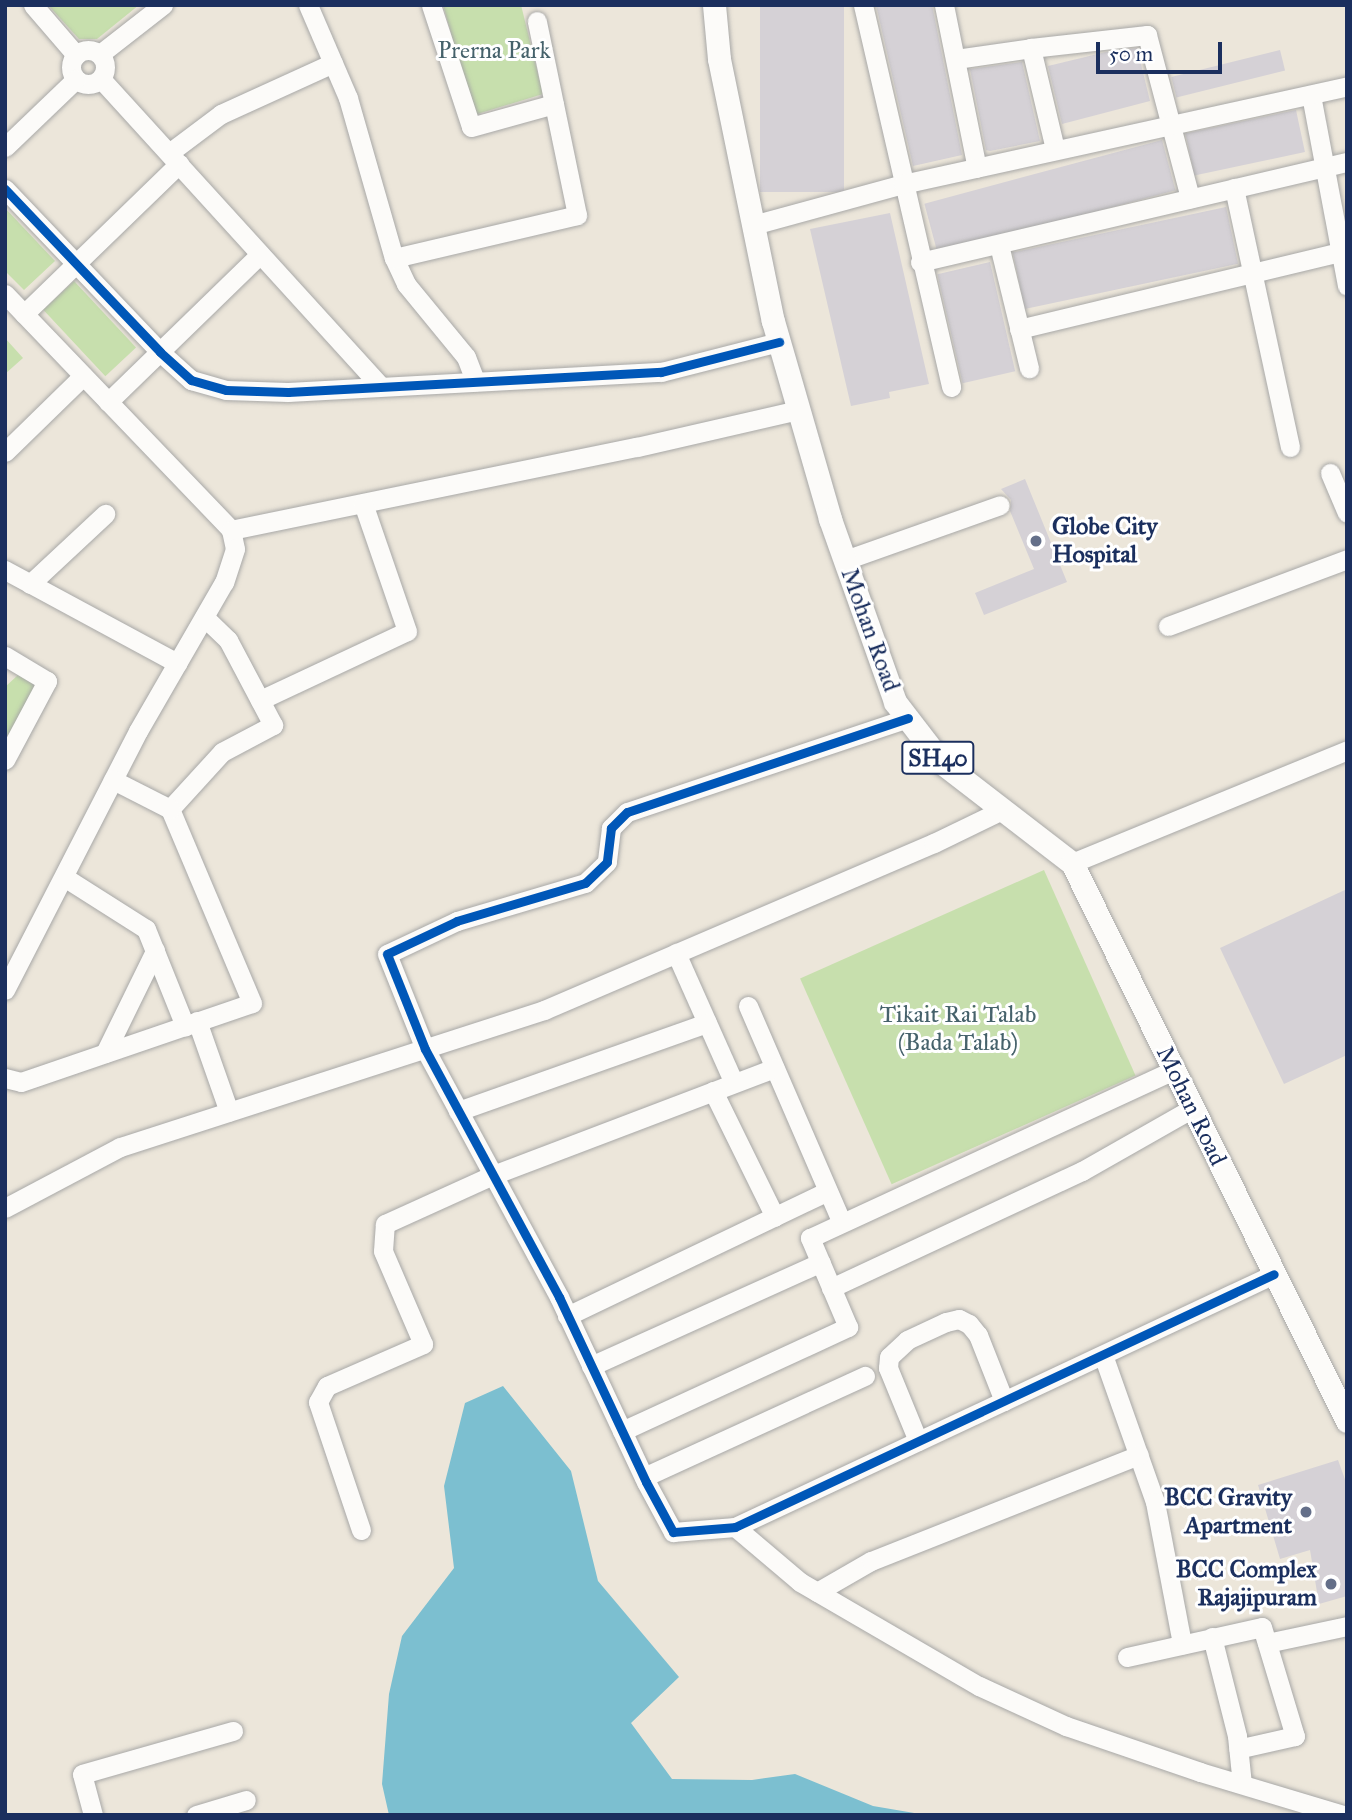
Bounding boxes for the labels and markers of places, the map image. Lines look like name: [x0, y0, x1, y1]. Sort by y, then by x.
place label: Globe City Hospital: [1052, 513, 1158, 569]
marker: Globe City Hospital: [1026, 531, 1046, 551]
place label: BCC Gravity Apartment: [1164, 1484, 1292, 1540]
marker: BCC Gravity Apartment: [1298, 1504, 1314, 1520]
place label: BCC Complex Rajajipuram: [1176, 1556, 1317, 1612]
marker: BCC Complex Rajajipuram: [1323, 1576, 1339, 1592]

